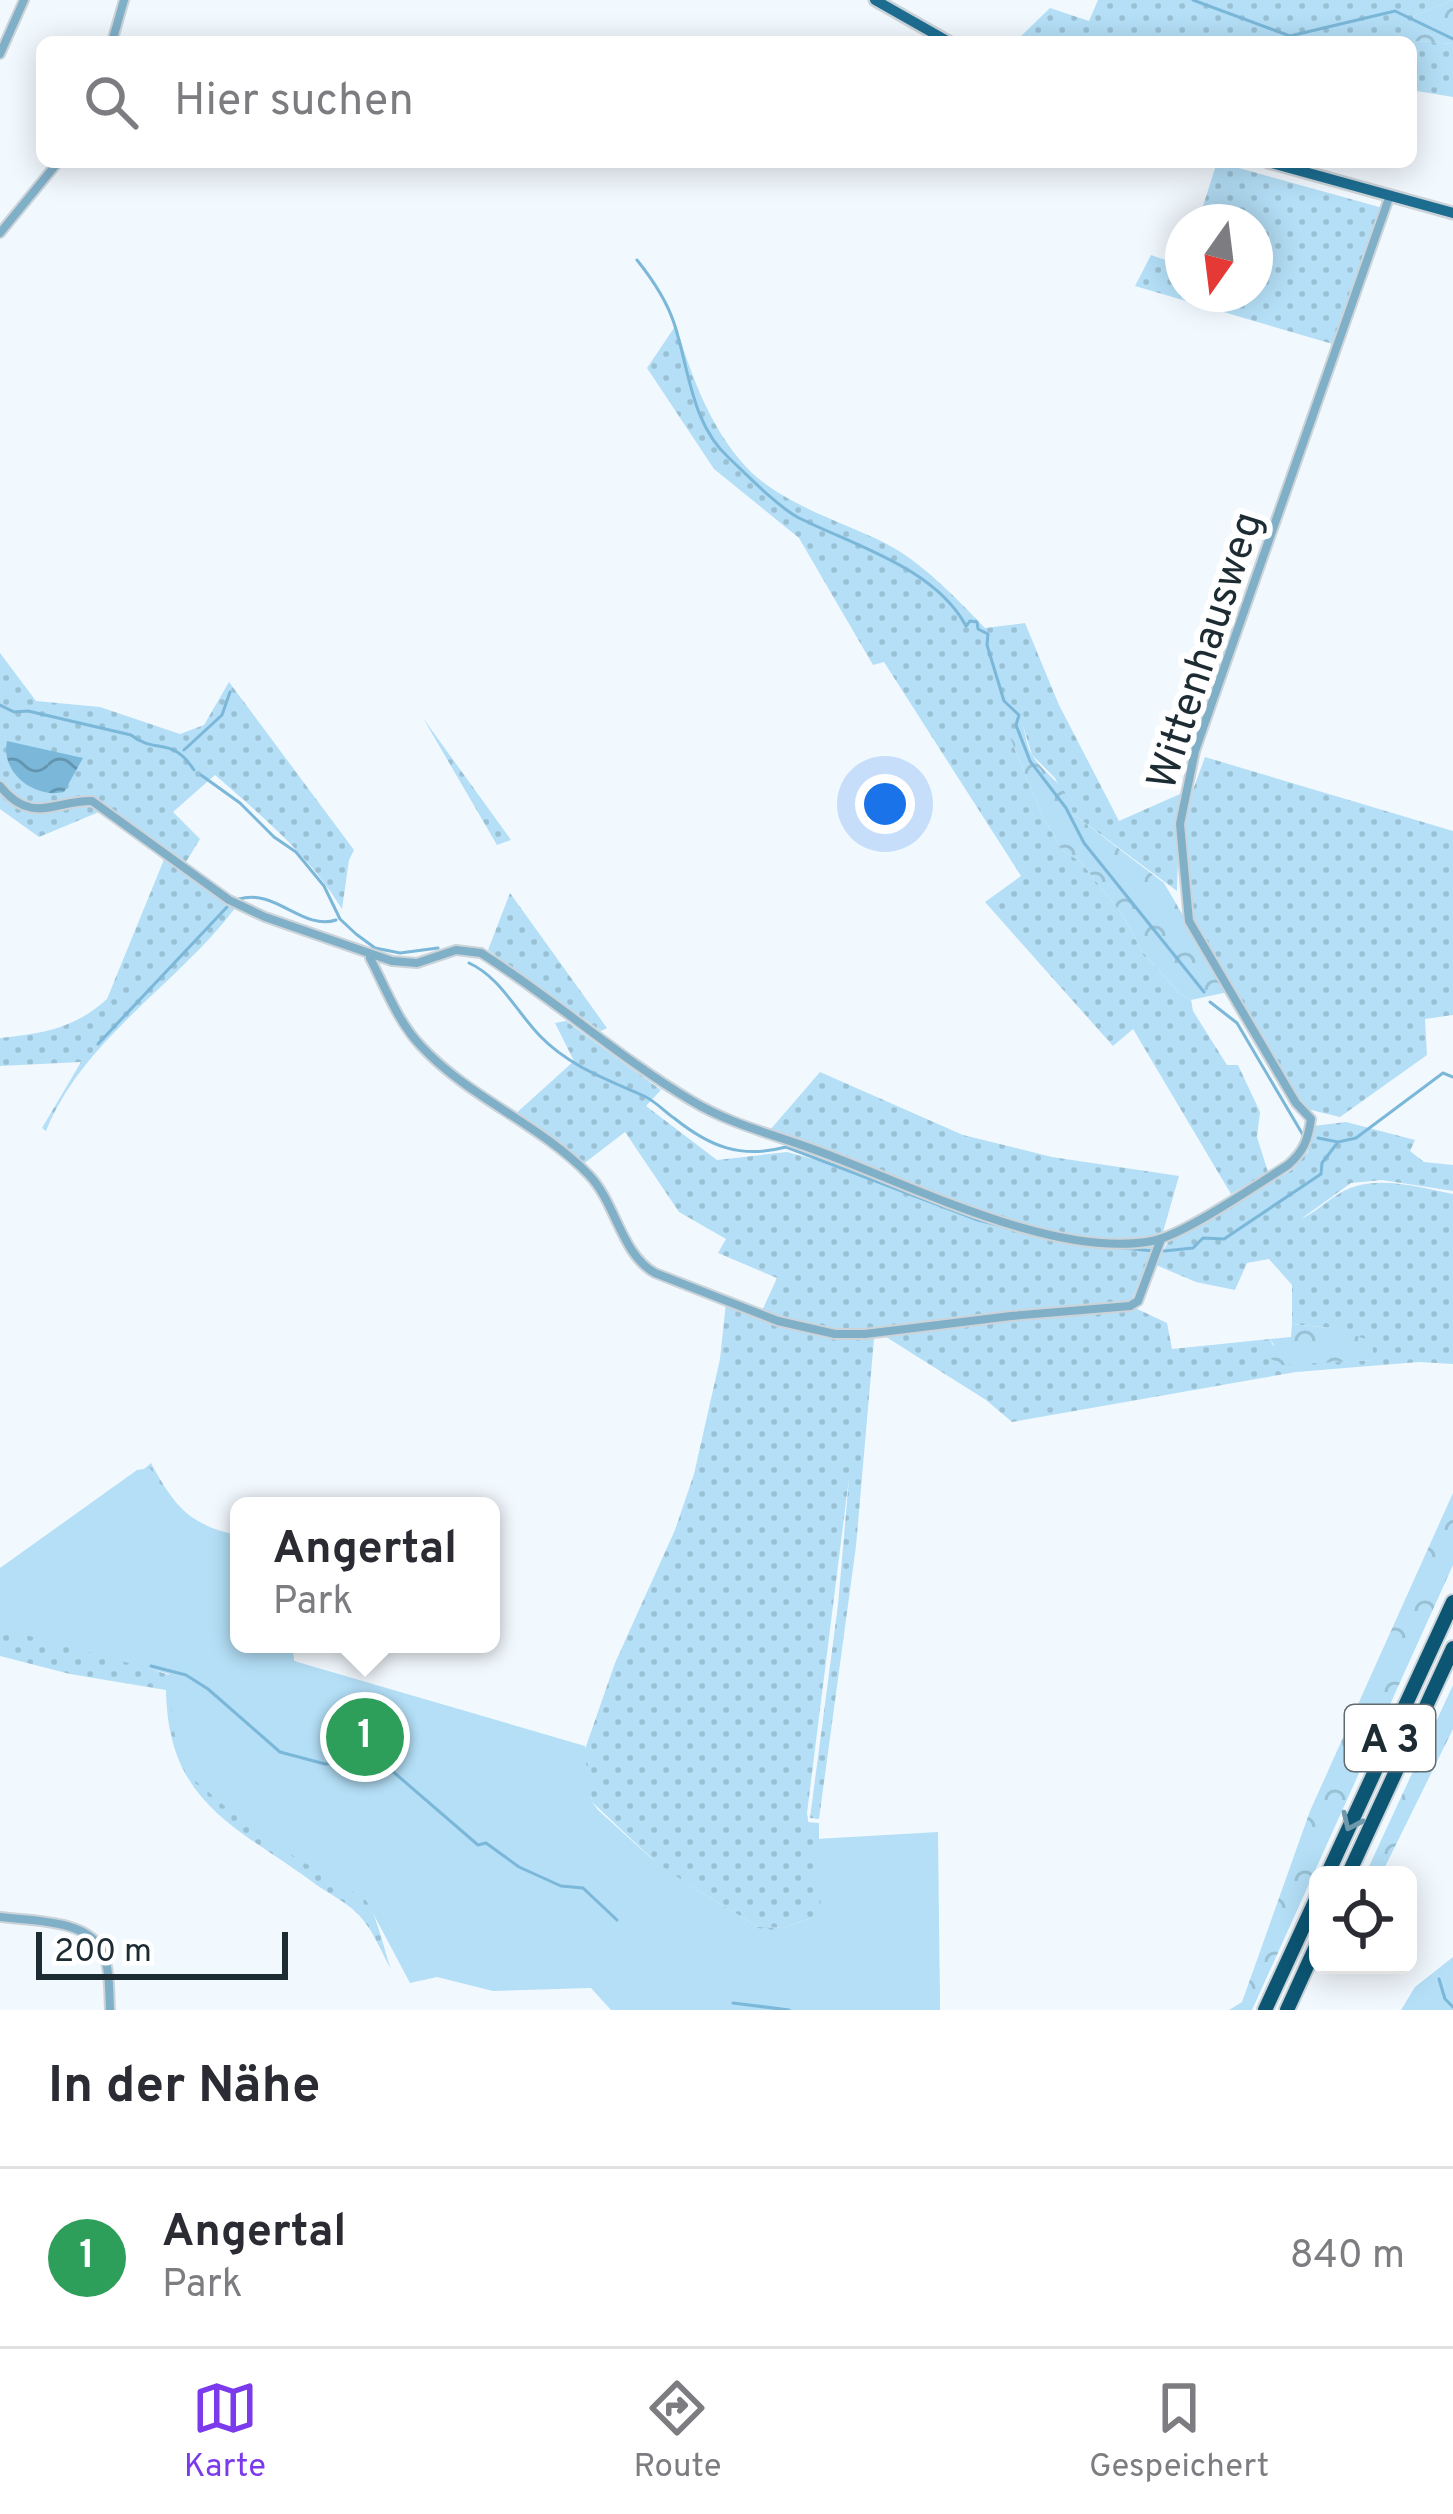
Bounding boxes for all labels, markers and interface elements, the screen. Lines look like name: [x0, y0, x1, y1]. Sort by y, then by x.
search box: [36, 36, 1417, 168]
icon: search: [78, 69, 144, 135]
text: Hier suchen: [174, 74, 414, 131]
north arrow: [1165, 204, 1273, 312]
street label: Wittenhausweg: [1137, 506, 1277, 797]
your location: [855, 774, 915, 834]
popup: [230, 1497, 500, 1653]
text: Angertal: [273, 1522, 457, 1579]
text: Park: [273, 1579, 353, 1628]
pin: 1: [326, 1692, 404, 1782]
road number: A 3: [1345, 1705, 1435, 1771]
one-way arrow: [1342, 1810, 1365, 1831]
map controls: [1309, 1866, 1417, 1974]
button: locate: [1309, 1866, 1417, 1974]
scale bar: [36, 1926, 288, 1979]
text: 200 m: [54, 1932, 152, 1974]
text: In der Nähe: [48, 2056, 320, 2121]
text: Angertal: [162, 2205, 346, 2262]
text: 1: [79, 2233, 95, 2282]
text: 840 m: [1290, 2233, 1405, 2282]
text: Park: [162, 2262, 243, 2311]
tab: Karte: [184, 2375, 266, 2489]
tab: Route: [633, 2375, 721, 2489]
tab: Gespeichert: [1089, 2375, 1269, 2489]

